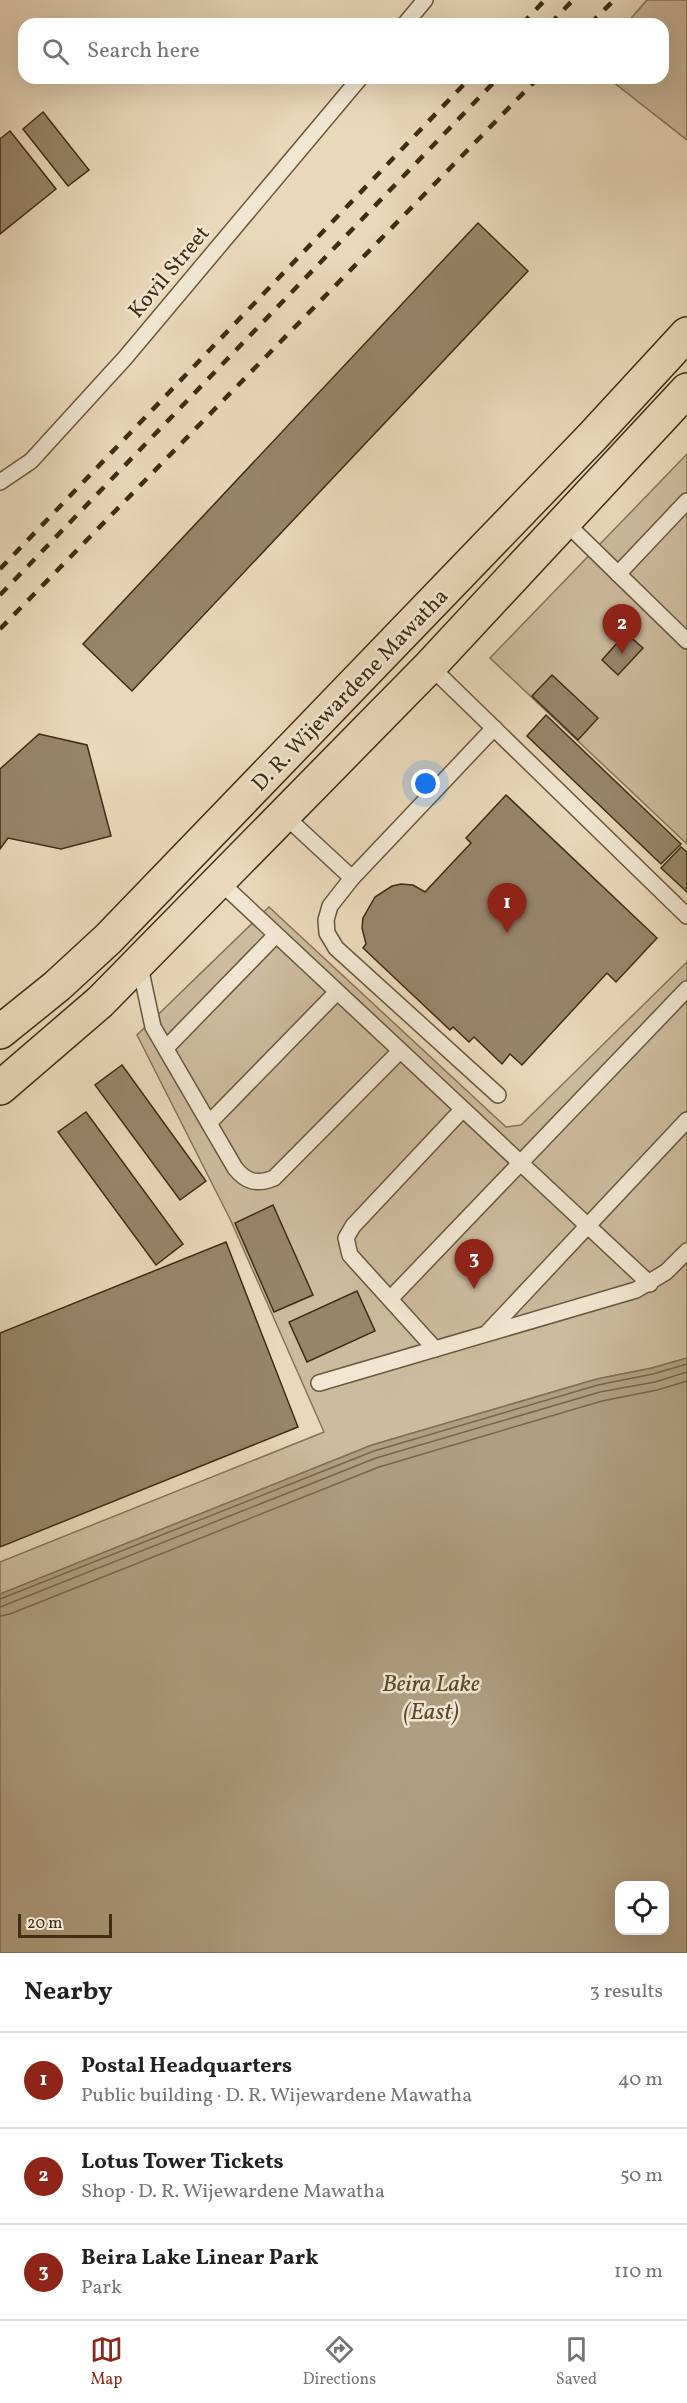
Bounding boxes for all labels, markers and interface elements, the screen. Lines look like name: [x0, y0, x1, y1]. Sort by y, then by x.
search box: [18, 18, 669, 84]
icon: search: [39, 35, 72, 68]
text: Search here: [87, 36, 200, 67]
street label: Kovil Street: [122, 219, 218, 326]
street label: D. R. Wijewardene Mawatha: [245, 582, 456, 799]
pin: 2: [602, 604, 642, 654]
your location: [411, 769, 440, 798]
pin: 1: [488, 884, 526, 933]
pin: 3: [454, 1240, 494, 1289]
water label: Beira Lake (East): [382, 1668, 480, 1730]
map controls: [615, 1881, 669, 1935]
button: locate: [615, 1881, 669, 1935]
scale bar: [18, 1911, 112, 1938]
text: 20 m: [27, 1913, 62, 1935]
text: Nearby: [24, 1974, 113, 2010]
text: 3 results: [589, 1978, 663, 2006]
text: Postal Headquarters: [81, 2051, 292, 2082]
text: 1: [39, 2066, 48, 2094]
text: 40 m: [618, 2066, 663, 2094]
text: Public building · D. R. Wijewardene Mawatha: [81, 2082, 472, 2110]
text: Lotus Tower Tickets: [81, 2147, 284, 2178]
text: 2: [38, 2162, 49, 2190]
text: 50 m: [620, 2162, 663, 2190]
text: Shop · D. R. Wijewardene Mawatha: [81, 2178, 385, 2206]
text: Beira Lake Linear Park: [81, 2243, 319, 2274]
text: 3: [38, 2258, 49, 2286]
text: 110 m: [614, 2258, 663, 2286]
text: Park: [81, 2274, 122, 2302]
tab: Map: [90, 2333, 123, 2391]
tab: Directions: [303, 2333, 376, 2391]
tab: Saved: [556, 2333, 597, 2391]

